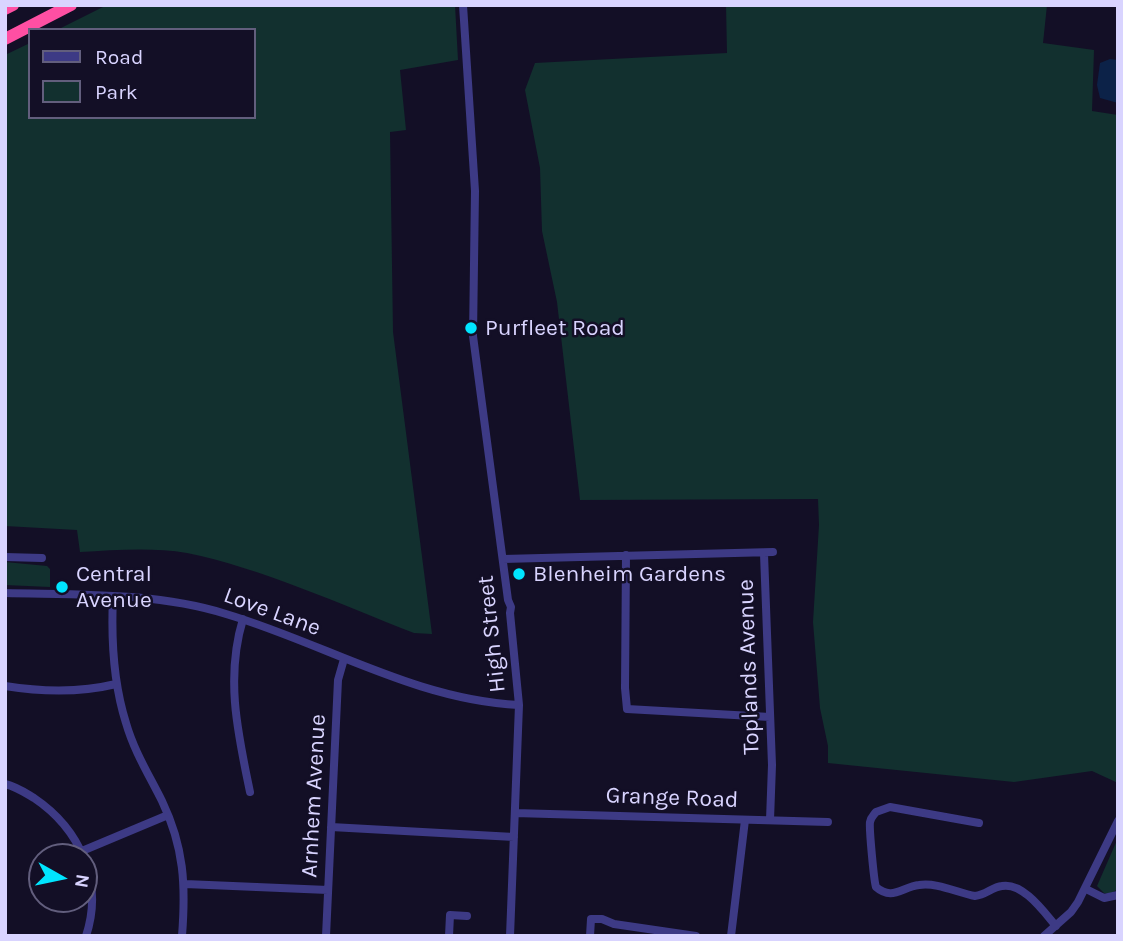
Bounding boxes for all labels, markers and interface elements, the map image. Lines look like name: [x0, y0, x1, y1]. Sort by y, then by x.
legend: [28, 28, 256, 119]
text: Road: [95, 45, 143, 69]
text: Park: [95, 80, 138, 104]
place label: Purfleet Road: [485, 314, 625, 342]
marker: Purfleet Road: [463, 320, 479, 336]
place label: Central Avenue: [76, 560, 152, 614]
place label: Blenheim Gardens: [533, 560, 726, 588]
marker: Blenheim Gardens: [511, 566, 527, 582]
street label: High Street: [472, 574, 512, 694]
marker: Central Avenue: [54, 579, 70, 595]
street label: Toplands Avenue: [732, 579, 766, 755]
street label: Love Lane: [220, 582, 324, 642]
street label: Arnhem Avenue: [296, 714, 332, 878]
street label: Grange Road: [605, 782, 739, 814]
north arrow: [28, 843, 98, 913]
text: N: [70, 873, 94, 889]

